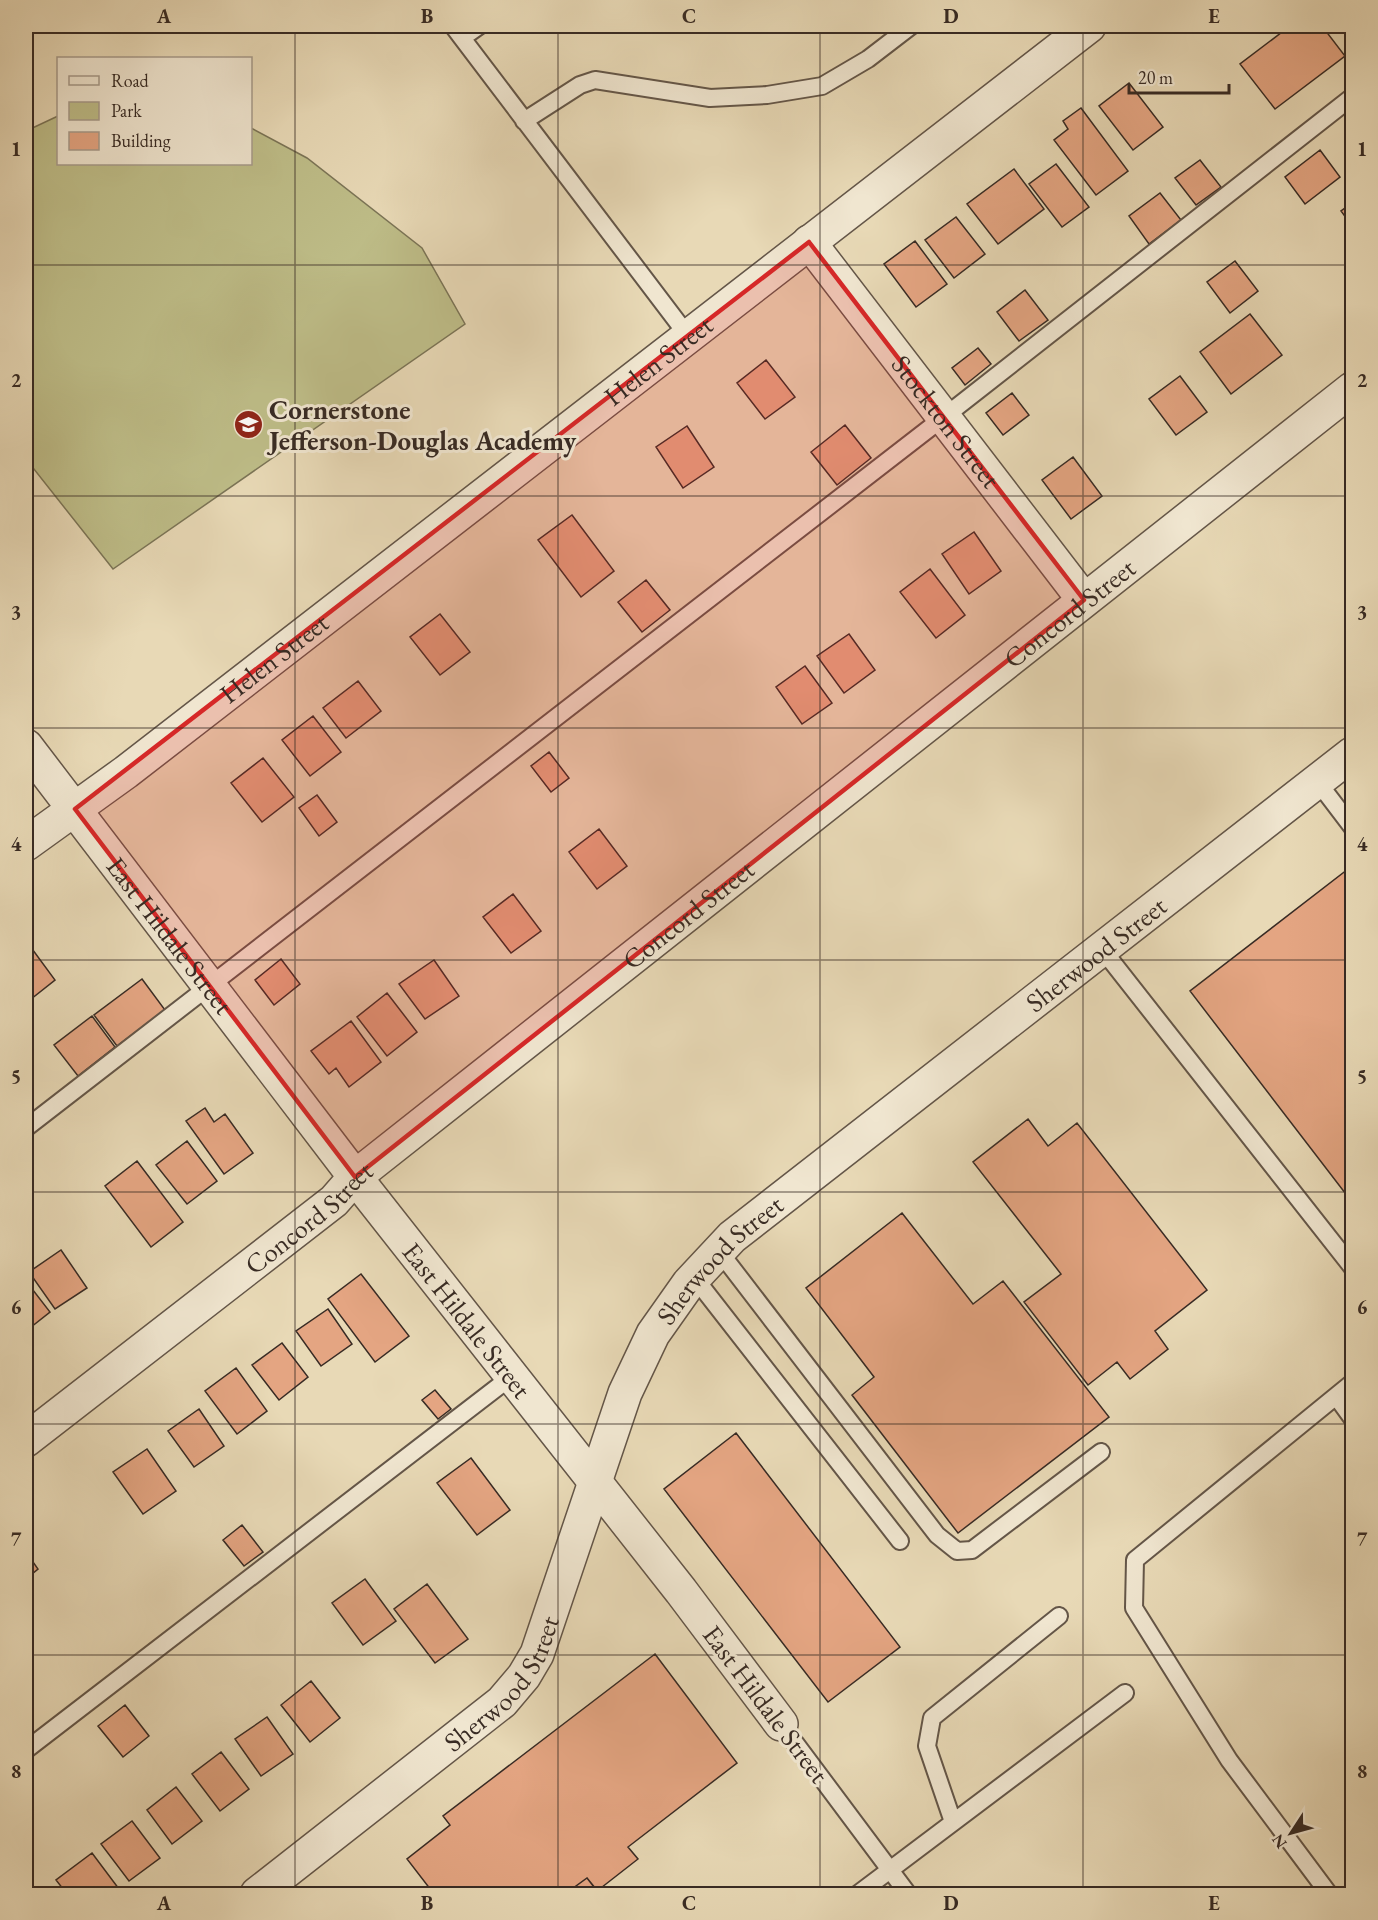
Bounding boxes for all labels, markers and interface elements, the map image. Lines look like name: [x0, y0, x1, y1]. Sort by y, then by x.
text: A: [156, 3, 172, 29]
text: B: [421, 3, 433, 29]
text: C: [682, 3, 696, 29]
text: D: [943, 3, 959, 29]
text: E: [1208, 3, 1220, 29]
legend: [57, 57, 252, 165]
scale bar: [1129, 57, 1230, 95]
text: 20 m: [1138, 66, 1173, 89]
text: Road: [111, 69, 150, 92]
text: Park: [111, 99, 142, 122]
text: Building: [111, 129, 171, 152]
text: 1: [11, 136, 21, 162]
text: 1: [1357, 136, 1367, 162]
street label: Helen Street: [596, 307, 720, 413]
street label: Stockton Street: [884, 348, 1009, 495]
text: 2: [11, 367, 22, 393]
text: 2: [1357, 367, 1368, 393]
place label: Cornerstone Jefferson-Douglas Academy: [266, 392, 577, 458]
school or university icon: Cornerstone Jefferson-Douglas Academy: [232, 409, 264, 441]
street label: Concord Street: [996, 550, 1142, 675]
text: 3: [11, 599, 21, 625]
text: 3: [1357, 599, 1367, 625]
street label: Helen Street: [212, 604, 336, 711]
text: 4: [11, 831, 22, 857]
text: 4: [1357, 831, 1368, 857]
street label: East Hildale Street: [99, 849, 242, 1021]
street label: Concord Street: [615, 851, 761, 977]
street label: Sherwood Street: [1018, 888, 1173, 1019]
text: 5: [11, 1063, 21, 1089]
text: 5: [1357, 1063, 1367, 1089]
street label: Concord Street: [237, 1152, 380, 1282]
street label: Sherwood Street: [648, 1186, 790, 1331]
street label: East Hildale Street: [395, 1235, 540, 1405]
text: 6: [11, 1294, 22, 1320]
text: 6: [1357, 1294, 1368, 1320]
text: 7: [11, 1526, 22, 1552]
text: 7: [1357, 1526, 1368, 1552]
street label: Sherwood Street: [436, 1610, 566, 1759]
street label: East Hildale Street: [695, 1618, 837, 1790]
text: 8: [11, 1758, 21, 1784]
text: 8: [1357, 1758, 1367, 1784]
north arrow: [1261, 1803, 1321, 1863]
text: N: [1267, 1830, 1292, 1853]
text: A: [156, 1890, 172, 1916]
text: B: [421, 1890, 433, 1916]
text: C: [682, 1890, 696, 1916]
text: D: [943, 1890, 959, 1916]
text: E: [1208, 1890, 1220, 1916]

